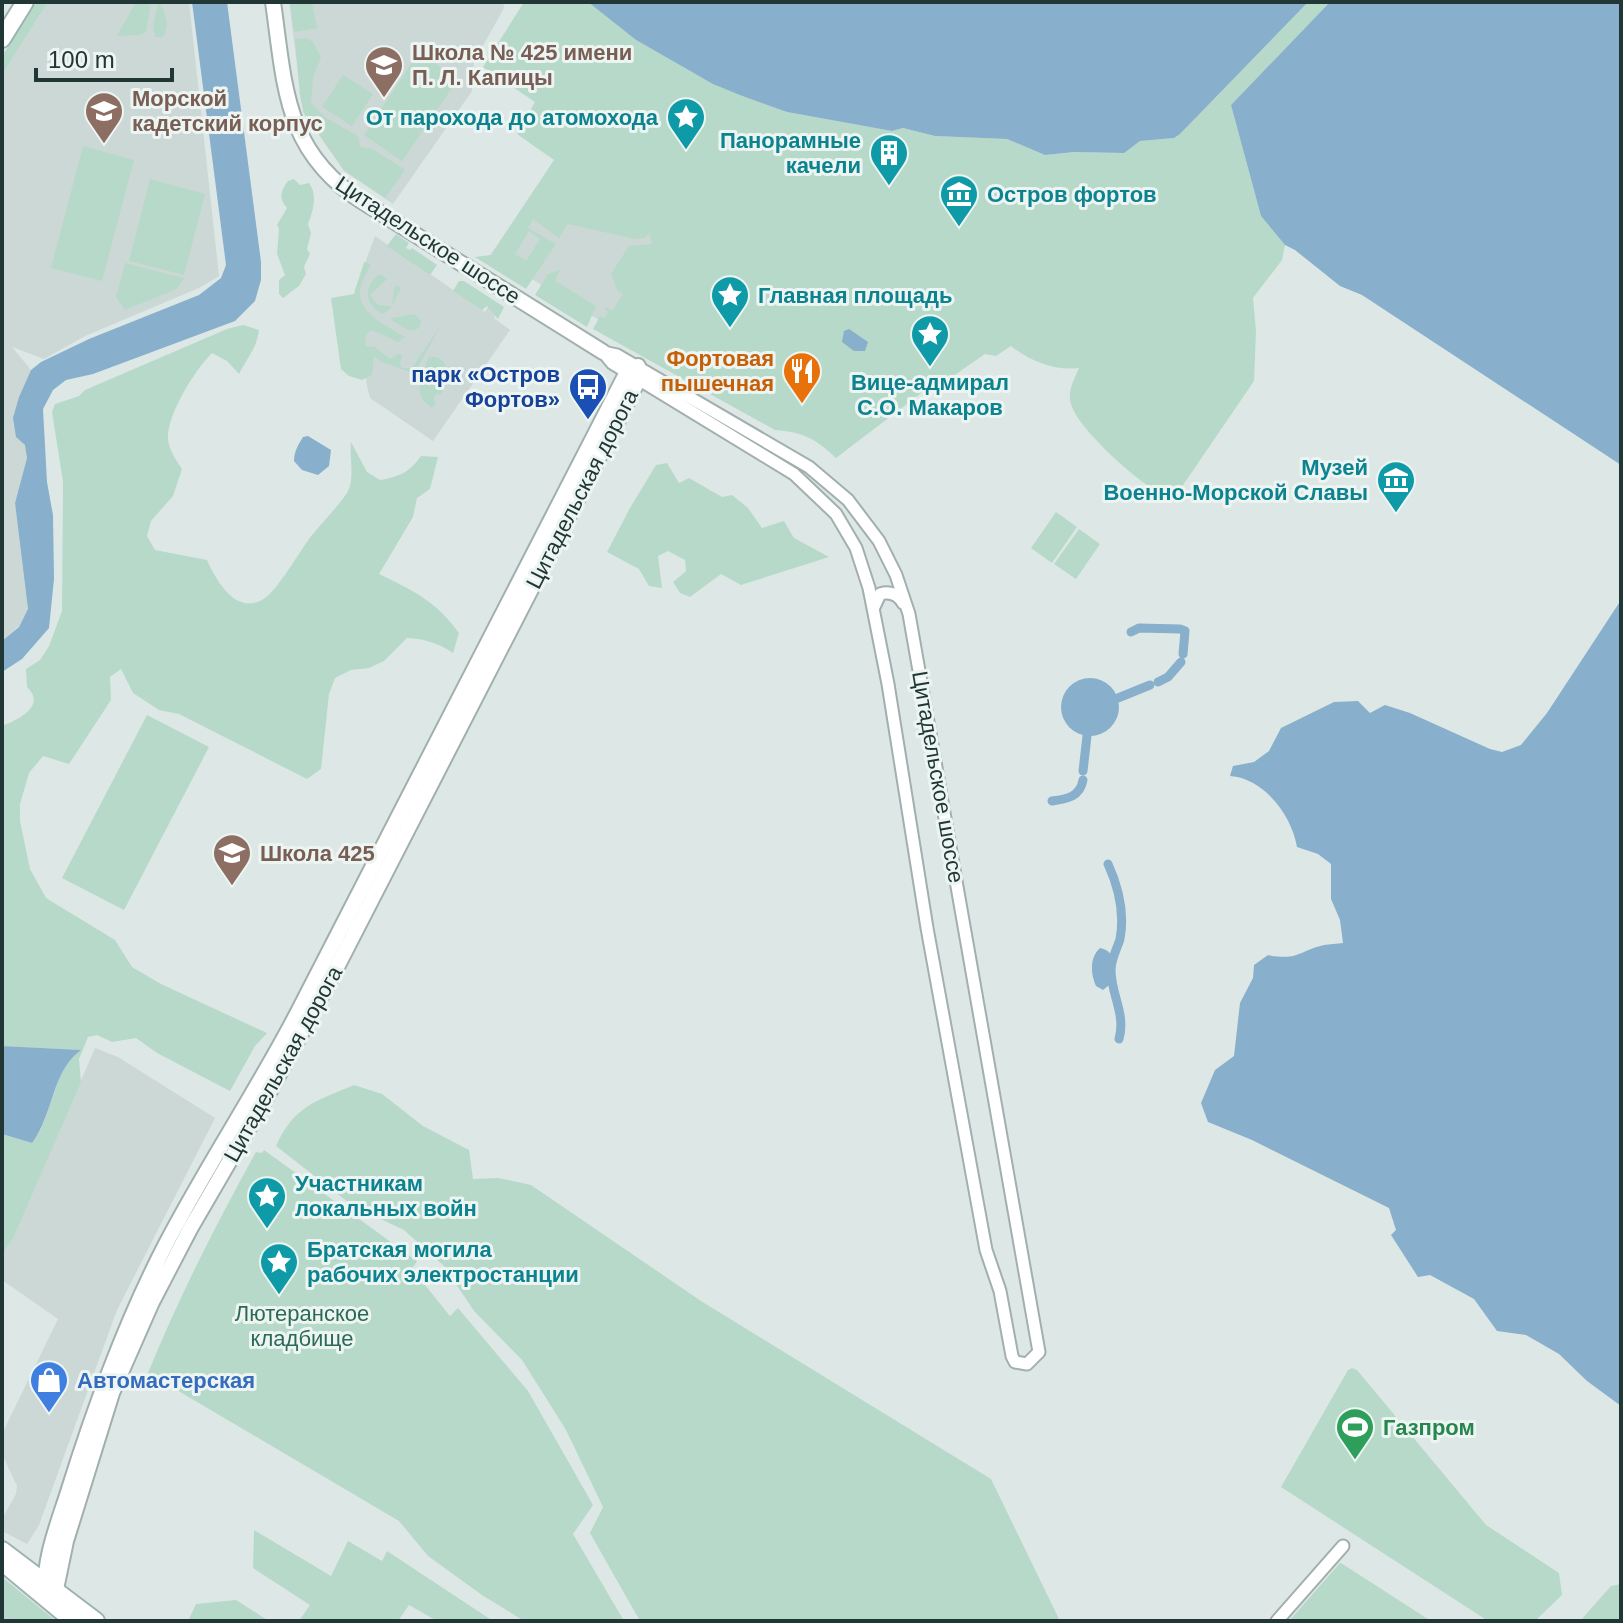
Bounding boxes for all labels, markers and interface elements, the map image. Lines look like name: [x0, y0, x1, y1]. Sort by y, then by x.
scale bar: [36, 32, 172, 82]
place label: Школа № 425 имени П. Л. Капицы: [412, 40, 632, 90]
school or university icon: Школа № 425 имени П. Л. Капицы: [363, 44, 405, 99]
text: 100 m: [48, 46, 115, 73]
place label: Морской кадетский корпус: [132, 86, 323, 136]
school or university icon: Морской кадетский корпус: [83, 90, 125, 145]
place icon: От парохода до атомохода: [665, 96, 707, 151]
place label: От парохода до атомохода: [366, 105, 659, 130]
place label: Панорамные качели: [720, 128, 861, 178]
building icon: Панорамные качели: [868, 132, 910, 187]
street label: Цитадельское шоссе: [331, 171, 525, 309]
museum icon: Остров фортов: [938, 173, 980, 228]
place label: Остров фортов: [987, 182, 1157, 207]
place icon: Главная площадь: [709, 274, 751, 329]
place label: Главная площадь: [758, 283, 953, 308]
place icon: Вице-адмирал С.О. Макаров: [909, 313, 951, 368]
place label: Фортовая пышечная: [661, 346, 774, 396]
restaurant icon: Фортовая пышечная: [781, 350, 823, 405]
place label: парк «Остров Фортов»: [411, 362, 560, 412]
bus stop icon: парк «Остров Фортов»: [567, 366, 609, 421]
place label: Вице-адмирал С.О. Макаров: [851, 370, 1009, 420]
street label: Цитадельская дорога: [521, 385, 643, 593]
place label: Музей Военно-Морской Славы: [1103, 455, 1368, 505]
museum icon: Музей Военно-Морской Славы: [1375, 459, 1417, 514]
street label: Цитадельское шоссе: [907, 669, 969, 885]
school or university icon: Школа 425: [211, 832, 253, 887]
place label: Школа 425: [260, 841, 375, 866]
street label: Цитадельская дорога: [219, 961, 348, 1166]
place label: Участникам локальных войн: [295, 1171, 477, 1221]
place icon: Участникам локальных войн: [246, 1175, 288, 1230]
place label: Братская могила рабочих электростанции: [307, 1237, 579, 1287]
place icon: Братская могила рабочих электростанции: [258, 1241, 300, 1296]
park label: Лютеранское кладбище: [235, 1301, 369, 1351]
shop icon: Автомастерская: [28, 1359, 70, 1414]
place label: Автомастерская: [77, 1368, 255, 1393]
sports icon: Газпром: [1334, 1406, 1376, 1461]
place label: Газпром: [1383, 1415, 1475, 1440]

